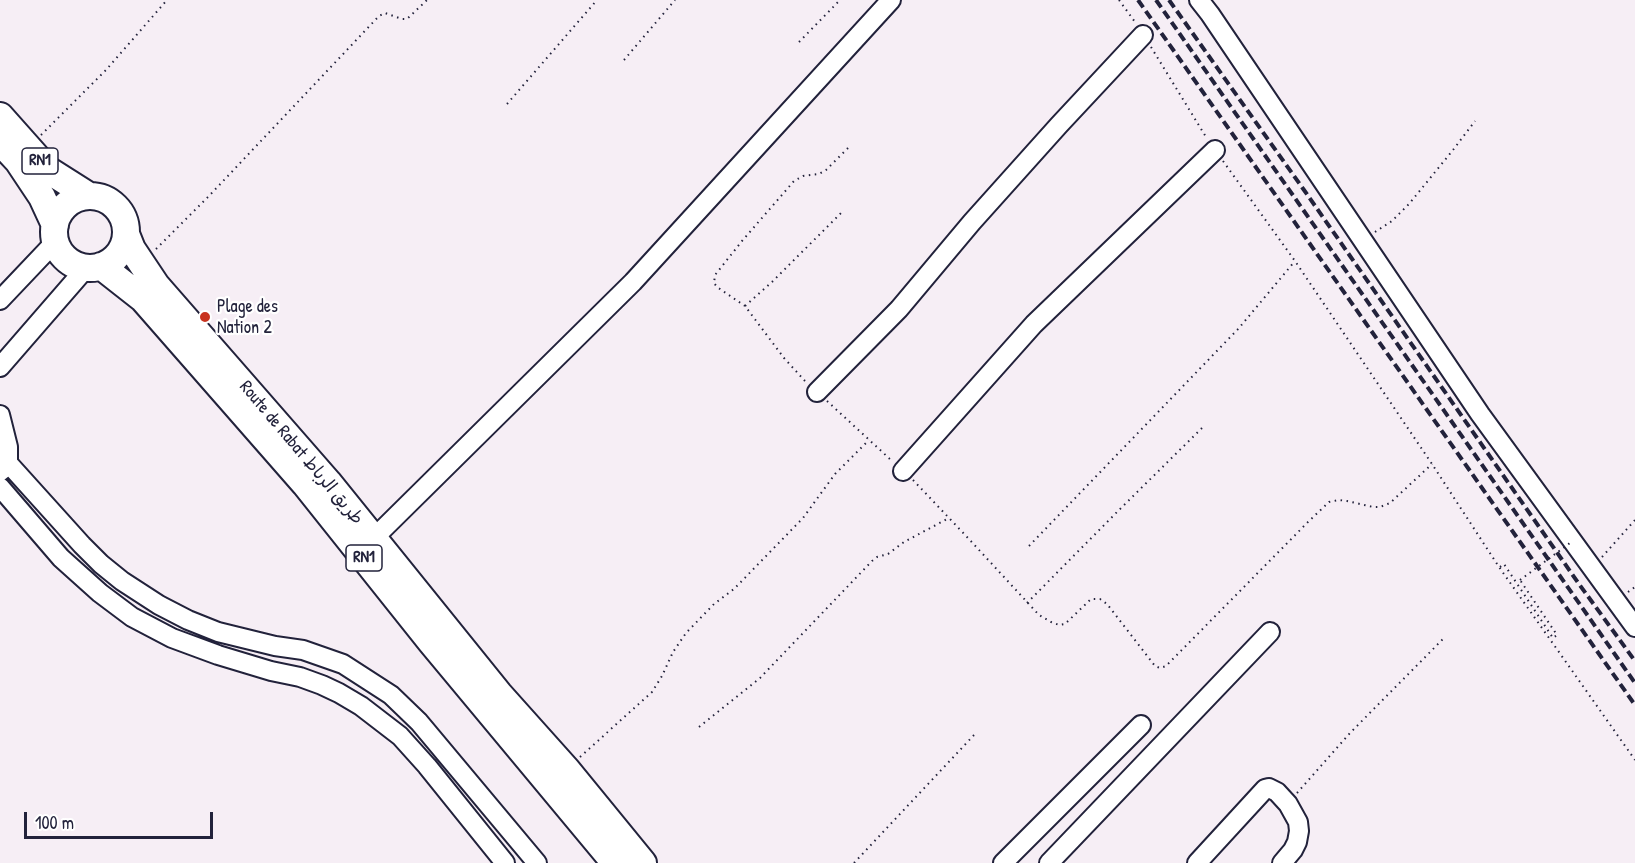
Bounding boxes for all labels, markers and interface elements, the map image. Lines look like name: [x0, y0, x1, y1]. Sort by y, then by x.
road number: RN1: [22, 148, 58, 174]
place label: Plage des Nation 2: [217, 296, 278, 338]
marker: Plage des Nation 2: [198, 310, 212, 324]
street label: Route de Rabat طريق الرباط: [234, 377, 368, 529]
road number: RN1: [346, 545, 382, 571]
scale bar: [27, 800, 216, 838]
text: 100 m: [35, 810, 74, 835]

